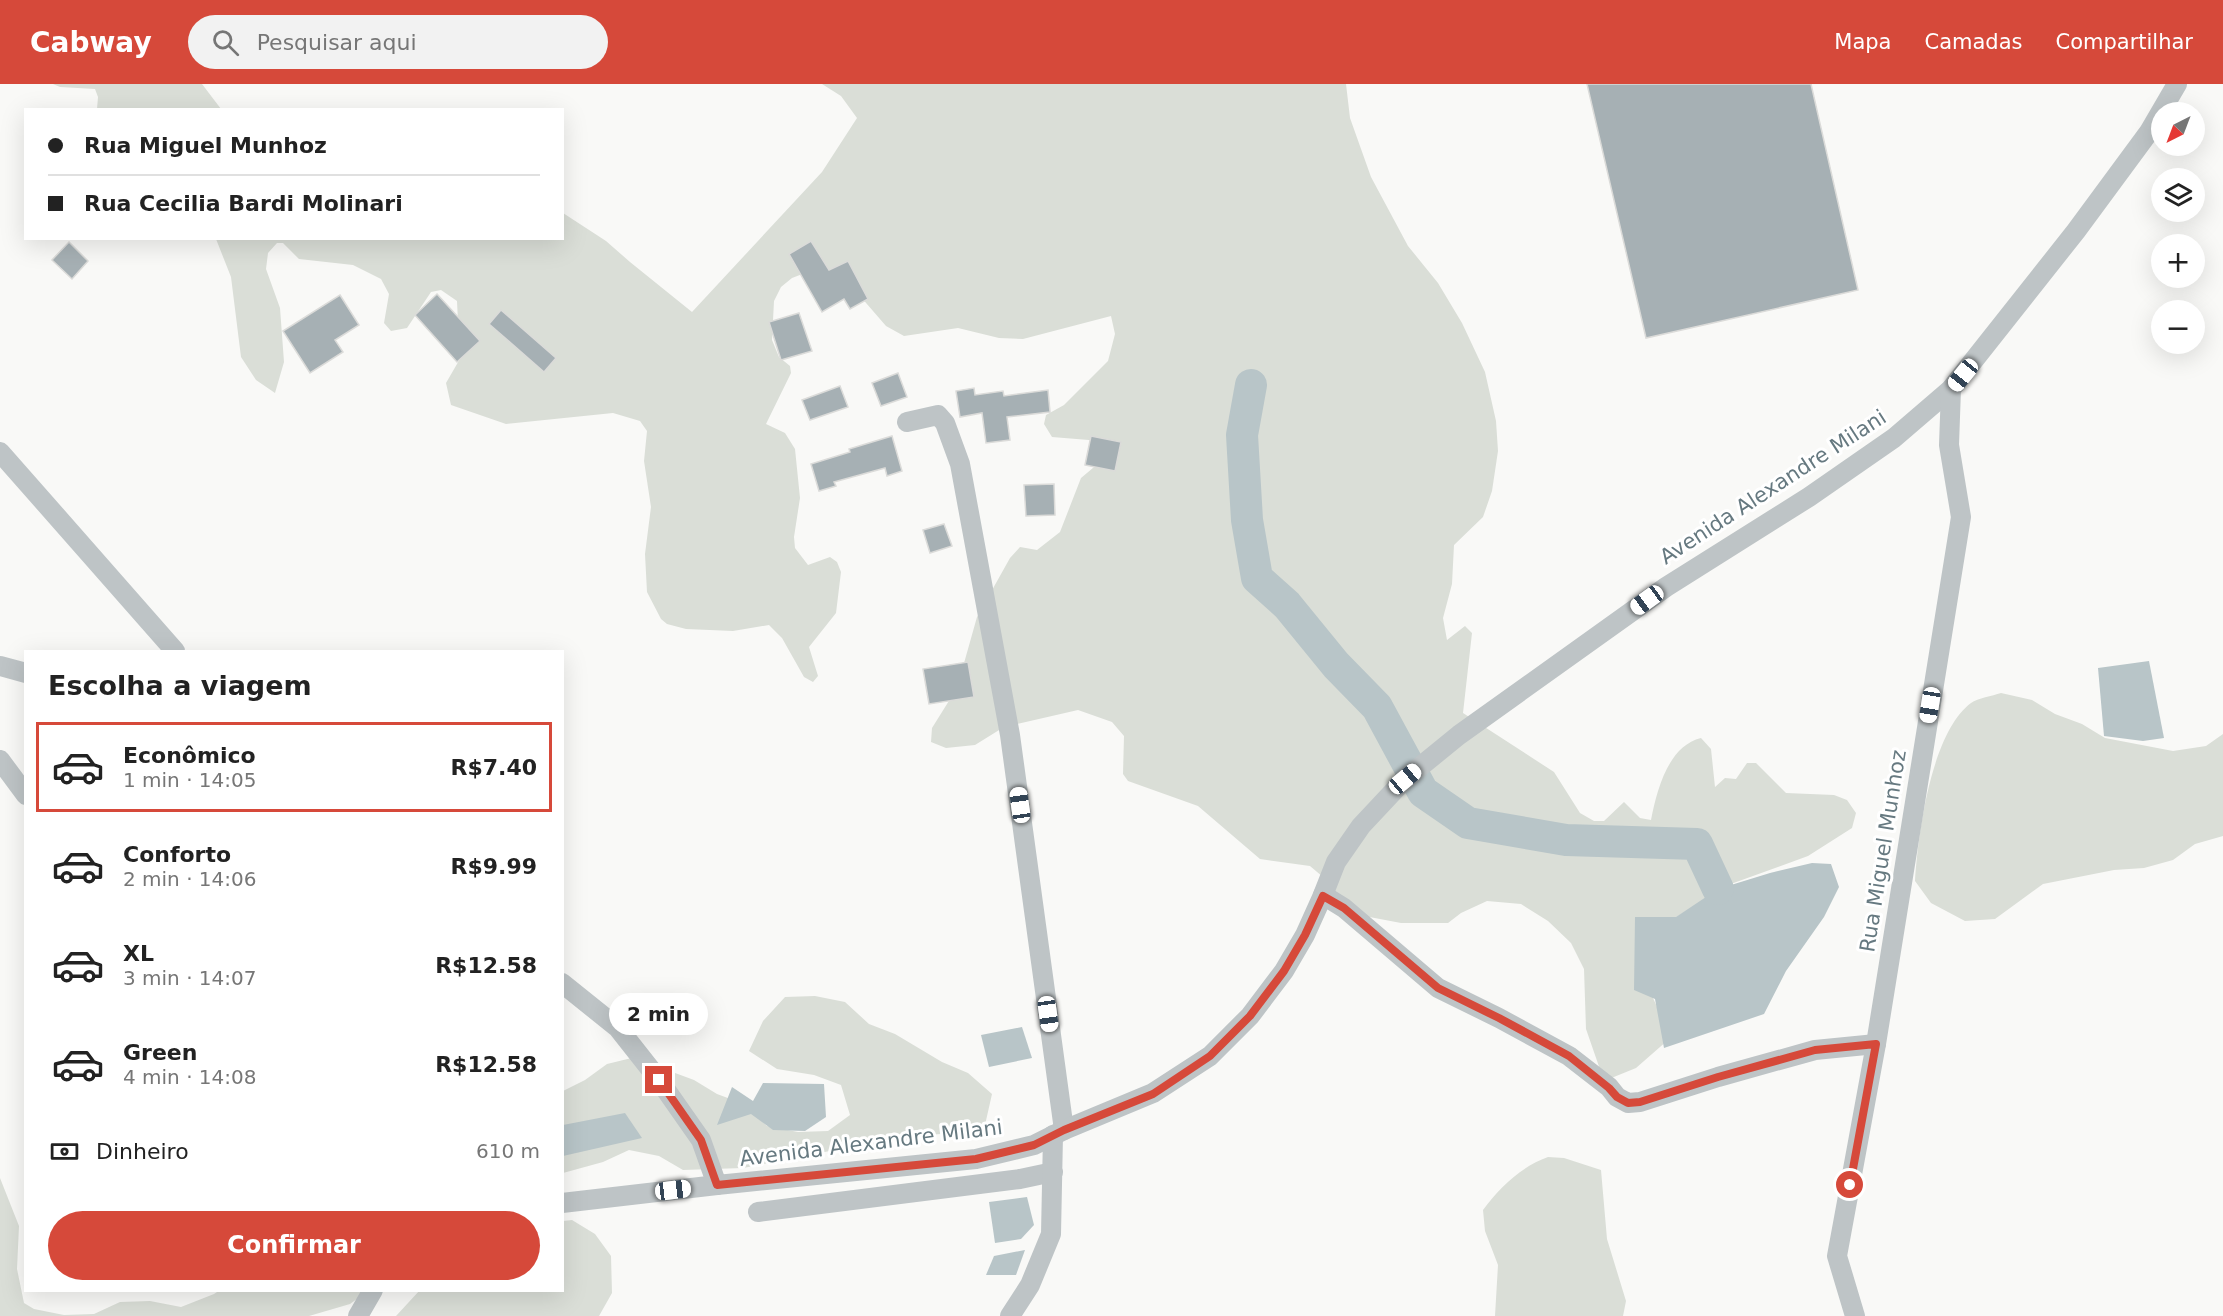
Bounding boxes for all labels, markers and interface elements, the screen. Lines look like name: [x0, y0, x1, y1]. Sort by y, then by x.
search box: [188, 15, 608, 69]
text: Cabway: [30, 26, 152, 59]
icon: search: [209, 26, 242, 59]
text: Pesquisar aqui: [257, 30, 417, 55]
text: Mapa: [1834, 30, 1891, 54]
text: Camadas: [1924, 30, 2022, 54]
text: Compartilhar: [2055, 30, 2193, 54]
north arrow: [2151, 102, 2205, 156]
map controls: [2151, 102, 2205, 354]
text: Rua Miguel Munhoz: [84, 133, 327, 158]
button: layers: [2151, 168, 2205, 222]
text: Rua Cecilia Bardi Molinari: [84, 191, 403, 216]
button: +: [2151, 234, 2205, 288]
button: −: [2151, 300, 2205, 354]
car: [1945, 355, 1981, 395]
street label: Avenida Alexandre Milani: [1655, 405, 1891, 569]
car: [1627, 582, 1667, 618]
text: Escolha a viagem: [48, 670, 312, 701]
car: [1918, 686, 1942, 724]
icon: car: [51, 740, 105, 794]
text: Econômico: [123, 743, 256, 768]
street label: Rua Miguel Munhoz: [1855, 748, 1911, 954]
text: R$7.40: [450, 755, 537, 780]
car: [1385, 761, 1425, 797]
text: 1 min · 14:05: [123, 768, 257, 792]
car: [1009, 786, 1031, 824]
icon: car: [51, 839, 105, 893]
text: Conforto: [123, 842, 231, 867]
text: R$9.99: [450, 854, 537, 879]
text: 2 min · 14:06: [123, 867, 257, 891]
icon: car: [51, 938, 105, 992]
text: XL: [123, 941, 154, 966]
text: R$12.58: [435, 953, 537, 978]
text: 3 min · 14:07: [123, 966, 257, 990]
callout: 2 min: [610, 993, 708, 1035]
car: [1037, 995, 1059, 1033]
text: 2 min: [627, 1002, 690, 1026]
icon: car: [51, 1037, 105, 1091]
text: Green: [123, 1040, 197, 1065]
text: R$12.58: [435, 1052, 537, 1077]
text: 4 min · 14:08: [123, 1065, 257, 1089]
route end: [645, 1066, 672, 1093]
street label: Avenida Alexandre Milani: [738, 1115, 1004, 1171]
icon: cash: [48, 1135, 81, 1168]
text: Dinheiro: [96, 1139, 189, 1164]
text: 610 m: [476, 1139, 540, 1163]
route start: [1836, 1171, 1863, 1198]
car: [654, 1179, 692, 1201]
button: Confirmar: [48, 1211, 540, 1280]

